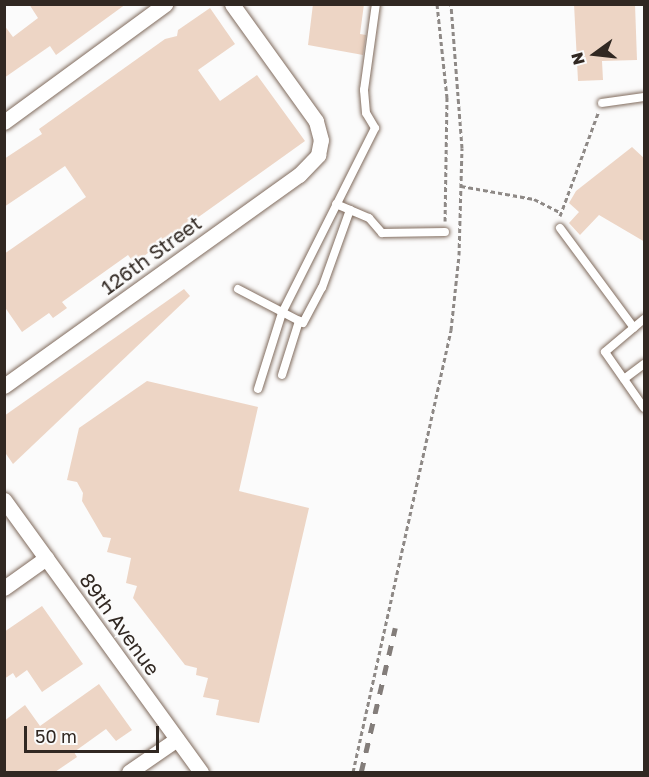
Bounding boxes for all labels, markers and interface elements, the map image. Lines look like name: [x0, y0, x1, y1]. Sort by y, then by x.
north arrow: [565, 24, 625, 84]
text: N: [566, 50, 589, 67]
street label: 126th Street: [96, 211, 206, 299]
street label: 89th Avenue: [75, 568, 165, 680]
scale bar: [27, 714, 162, 752]
text: 50 m: [35, 725, 77, 747]

